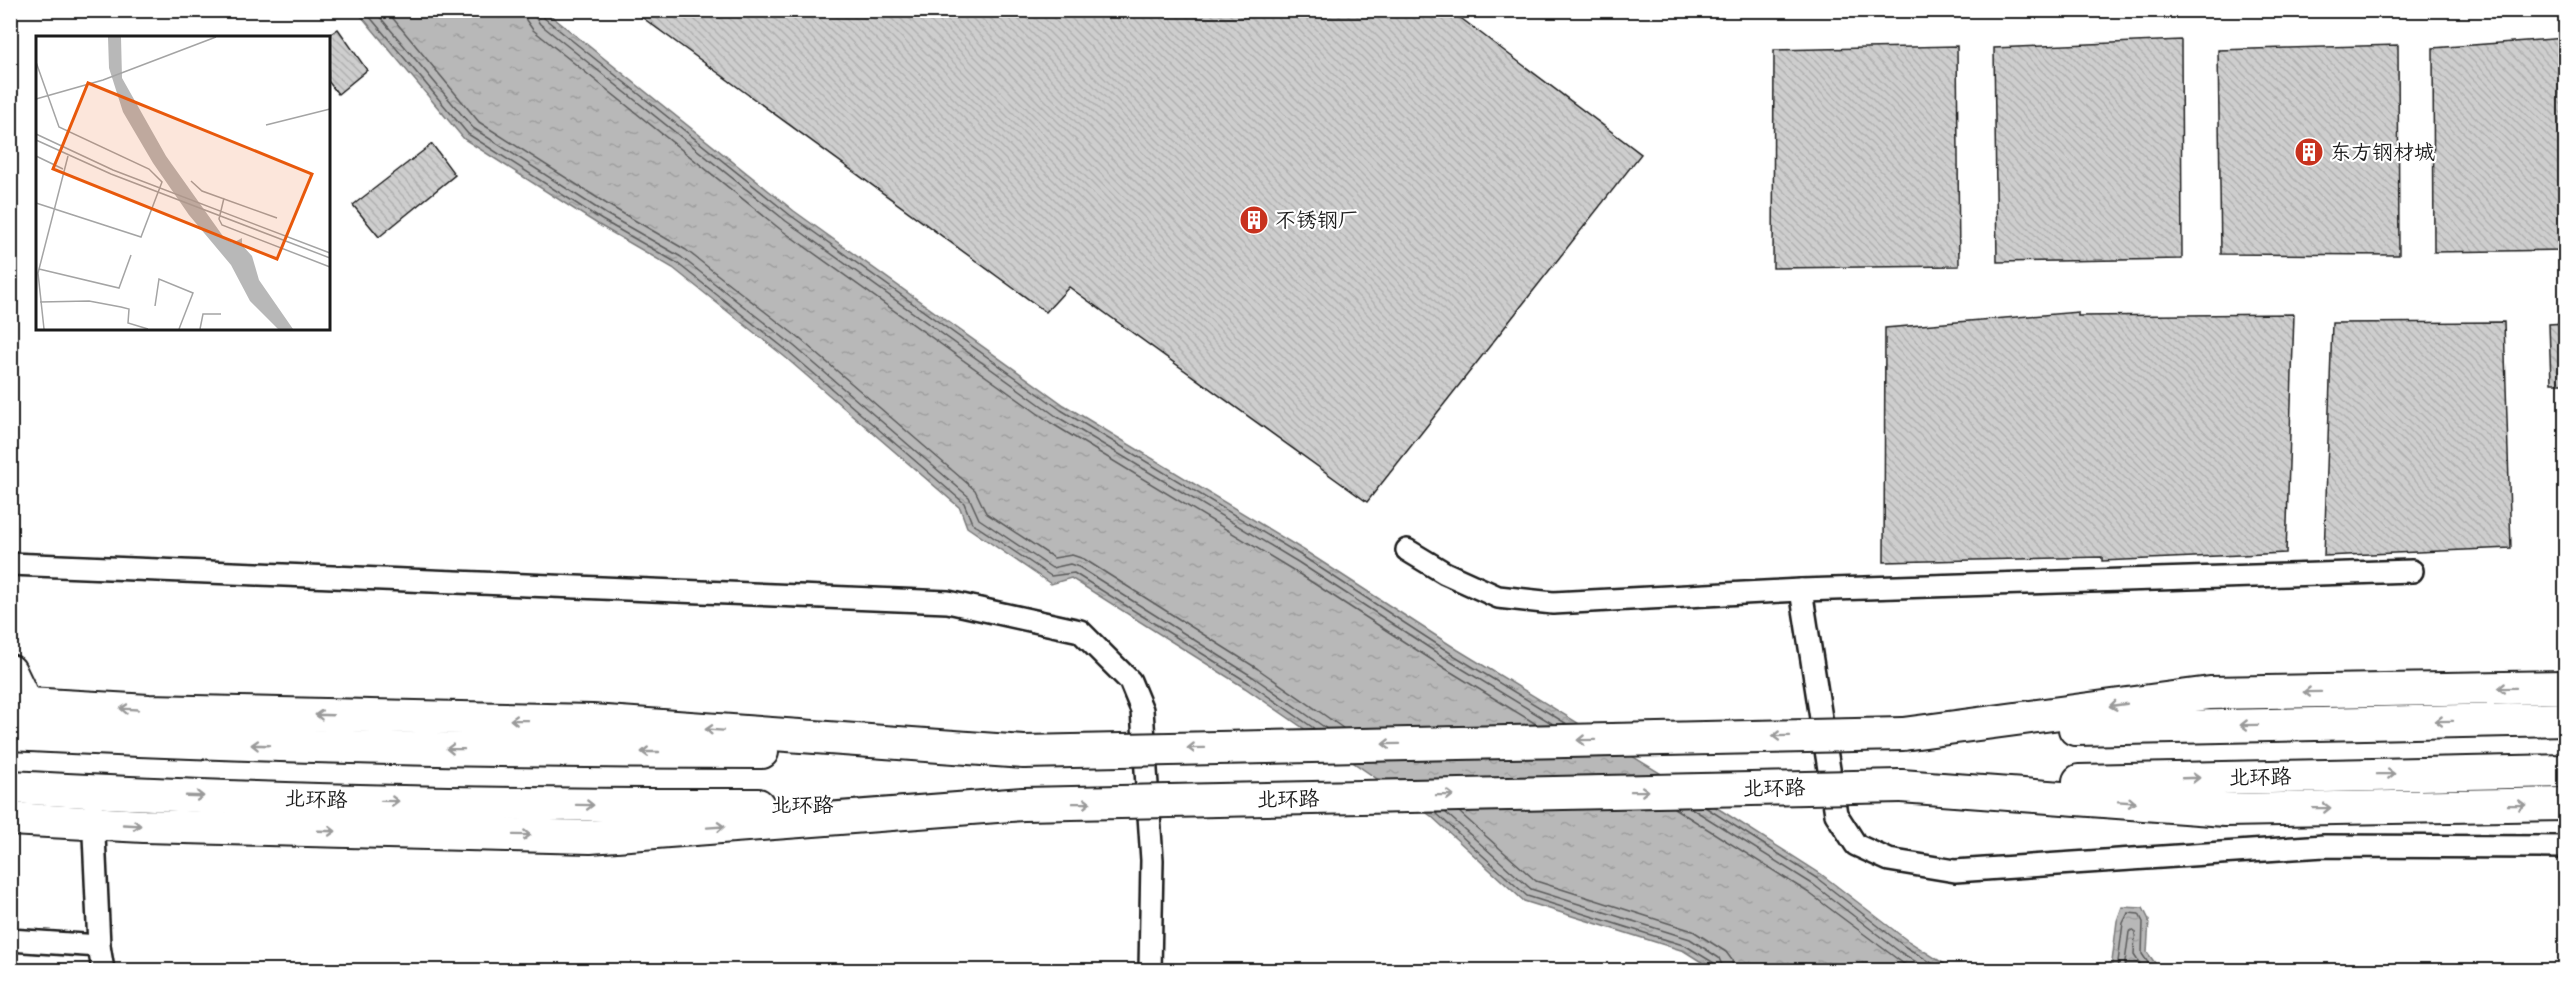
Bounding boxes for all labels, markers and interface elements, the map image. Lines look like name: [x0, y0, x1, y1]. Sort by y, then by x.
inset map: [36, 36, 330, 330]
building icon: 东方钢材城: [2293, 136, 2325, 168]
place label: 东方钢材城: [2330, 138, 2435, 165]
building icon: 不锈钢厂: [1238, 204, 1270, 236]
place label: 不锈钢厂: [1275, 206, 1359, 233]
one-way arrow: [2498, 682, 2518, 694]
one-way arrow: [2303, 686, 2323, 697]
one-way arrow: [2108, 700, 2128, 711]
one-way arrow: [120, 704, 140, 715]
one-way arrow: [315, 710, 335, 721]
one-way arrow: [510, 714, 530, 725]
one-way arrow: [2435, 715, 2455, 727]
one-way arrow: [2240, 719, 2260, 730]
one-way arrow: [704, 724, 724, 735]
one-way arrow: [1772, 731, 1792, 742]
one-way arrow: [1577, 735, 1597, 746]
one-way arrow: [1382, 738, 1402, 750]
one-way arrow: [251, 739, 271, 750]
one-way arrow: [1187, 742, 1207, 754]
one-way arrow: [446, 744, 466, 755]
one-way arrow: [641, 746, 661, 758]
street label: 北环路: [2228, 762, 2292, 791]
one-way arrow: [2375, 769, 2395, 780]
one-way arrow: [2180, 772, 2200, 784]
street label: 北环路: [1742, 773, 1806, 802]
street label: 北环路: [284, 784, 348, 813]
street label: 北环路: [1256, 784, 1320, 813]
one-way arrow: [1629, 786, 1649, 797]
one-way arrow: [184, 790, 204, 802]
one-way arrow: [1434, 790, 1454, 801]
street label: 北环路: [771, 791, 834, 818]
one-way arrow: [379, 795, 399, 807]
one-way arrow: [1071, 797, 1091, 809]
one-way arrow: [2117, 797, 2137, 808]
one-way arrow: [574, 799, 594, 811]
one-way arrow: [2506, 799, 2526, 811]
one-way arrow: [2311, 802, 2331, 814]
one-way arrow: [121, 820, 141, 831]
one-way arrow: [706, 821, 726, 832]
one-way arrow: [316, 825, 336, 837]
one-way arrow: [511, 829, 531, 841]

